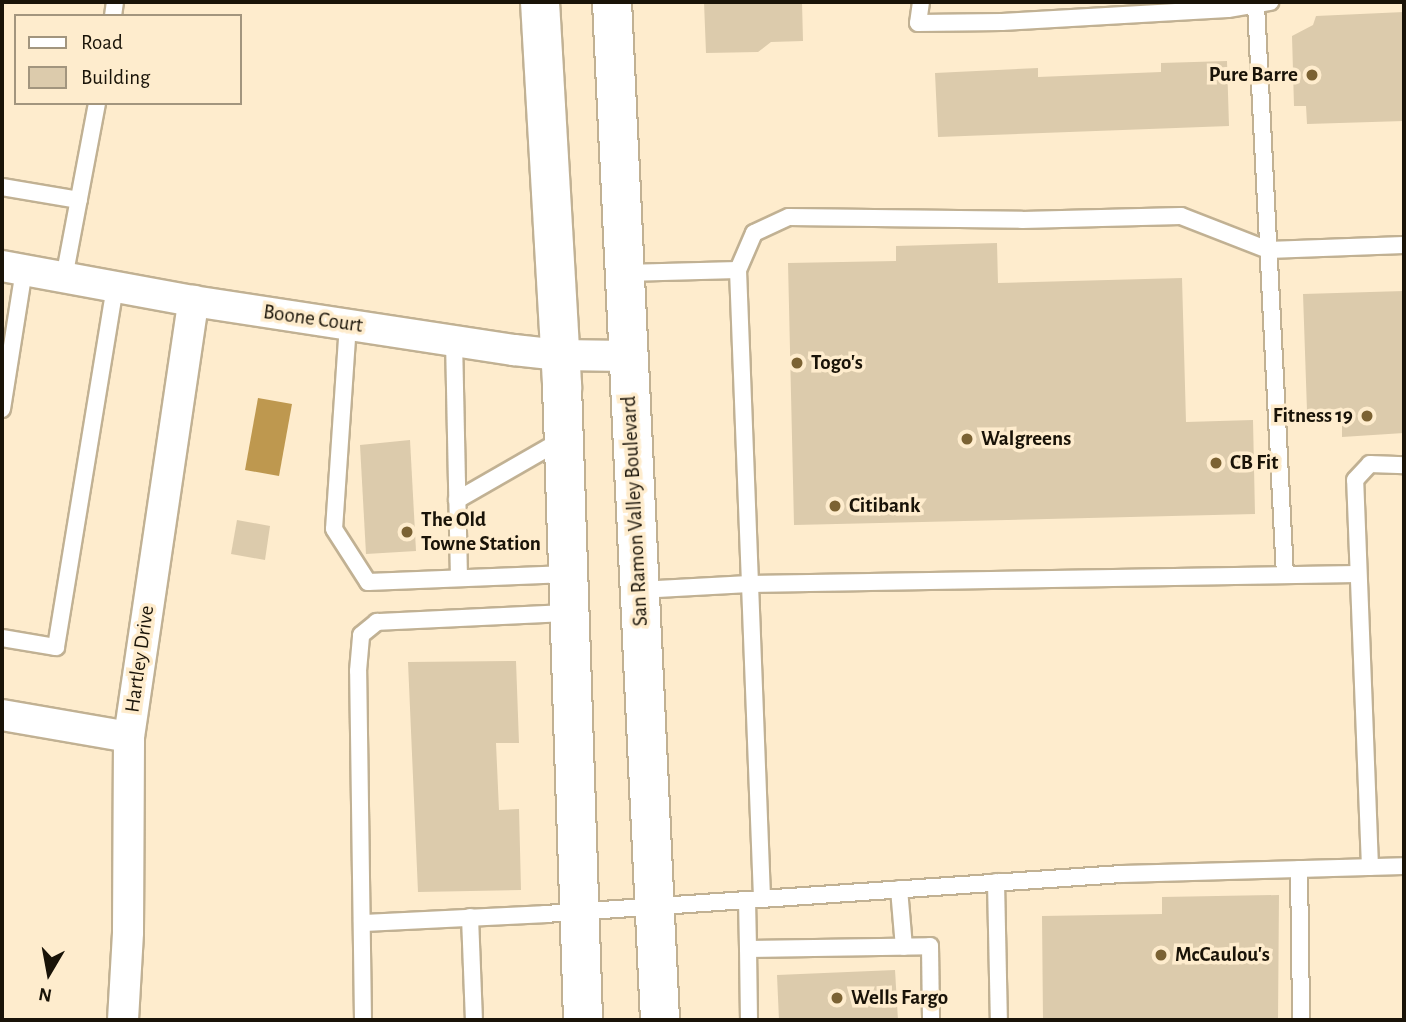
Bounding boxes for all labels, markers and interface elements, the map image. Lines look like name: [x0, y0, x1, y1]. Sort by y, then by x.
legend: [14, 14, 242, 105]
text: Road: [81, 32, 123, 53]
place label: Pure Barre: [1209, 62, 1298, 88]
text: Building: [81, 67, 150, 88]
marker: Pure Barre: [1304, 67, 1320, 83]
street label: Boone Court: [262, 300, 364, 338]
place label: Togo's: [811, 350, 863, 376]
marker: Togo's: [789, 355, 805, 371]
street label: San Ramon Valley Boulevard: [616, 395, 654, 627]
place label: Fitness 19: [1273, 403, 1353, 429]
marker: Fitness 19: [1359, 408, 1375, 424]
place label: Walgreens: [981, 426, 1071, 452]
marker: Walgreens: [959, 431, 975, 447]
place label: CB Fit: [1230, 450, 1278, 476]
marker: CB Fit: [1208, 455, 1224, 471]
place label: Citibank: [849, 493, 920, 519]
marker: Citibank: [827, 498, 843, 514]
place label: The Old Towne Station: [421, 507, 541, 557]
marker: The Old Towne Station: [399, 524, 415, 540]
street label: Hartley Drive: [120, 604, 160, 714]
north arrow: [14, 938, 84, 1008]
place label: McCaulou's: [1175, 942, 1270, 968]
marker: McCaulou's: [1153, 947, 1169, 963]
text: N: [37, 984, 53, 1005]
place label: Wells Fargo: [851, 985, 948, 1011]
marker: Wells Fargo: [829, 990, 845, 1006]

